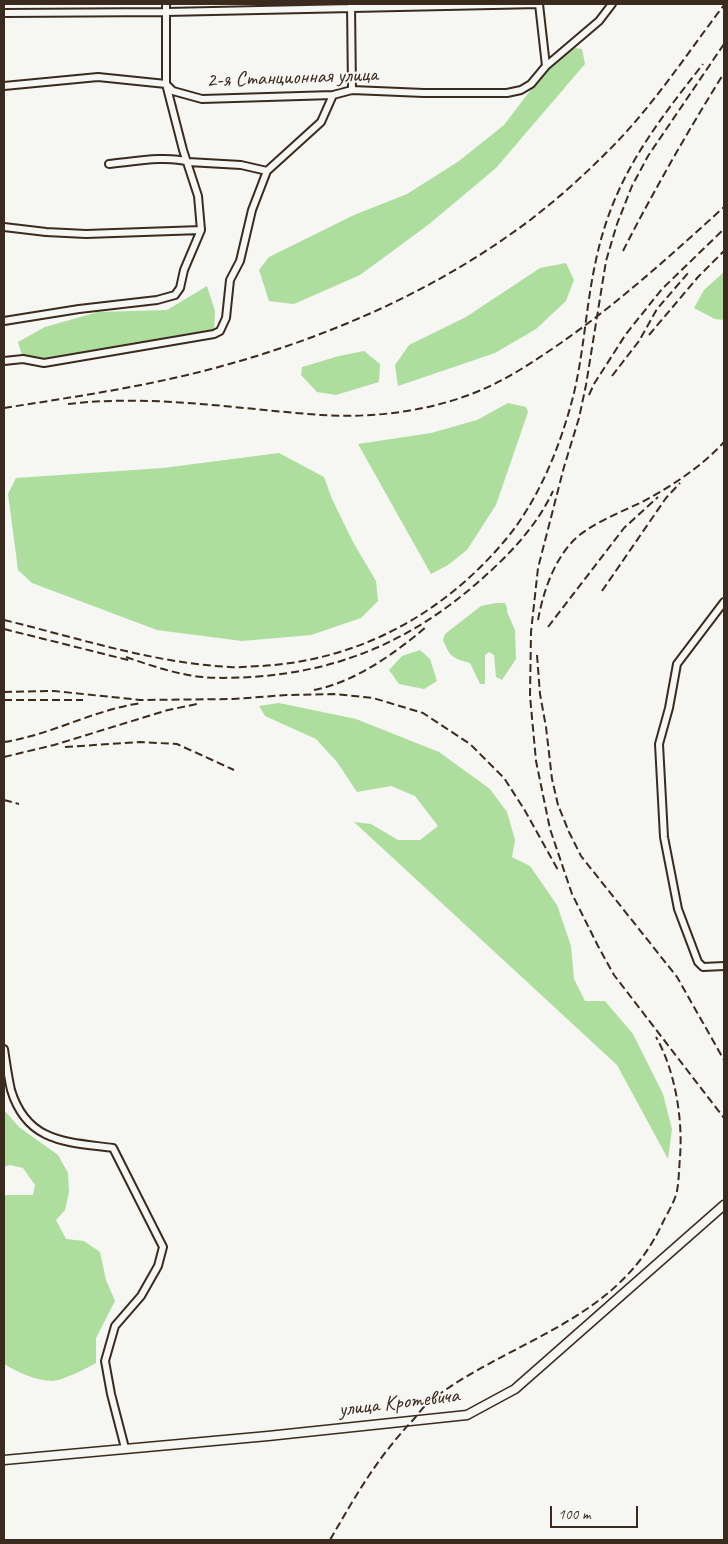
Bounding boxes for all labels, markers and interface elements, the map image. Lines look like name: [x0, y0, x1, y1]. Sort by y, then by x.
street label: 2-я Станционная улица: [206, 62, 378, 94]
street label: улица Кротевича: [337, 1383, 461, 1423]
scale bar: [553, 1496, 640, 1528]
text: 100 m: [558, 1505, 590, 1524]

